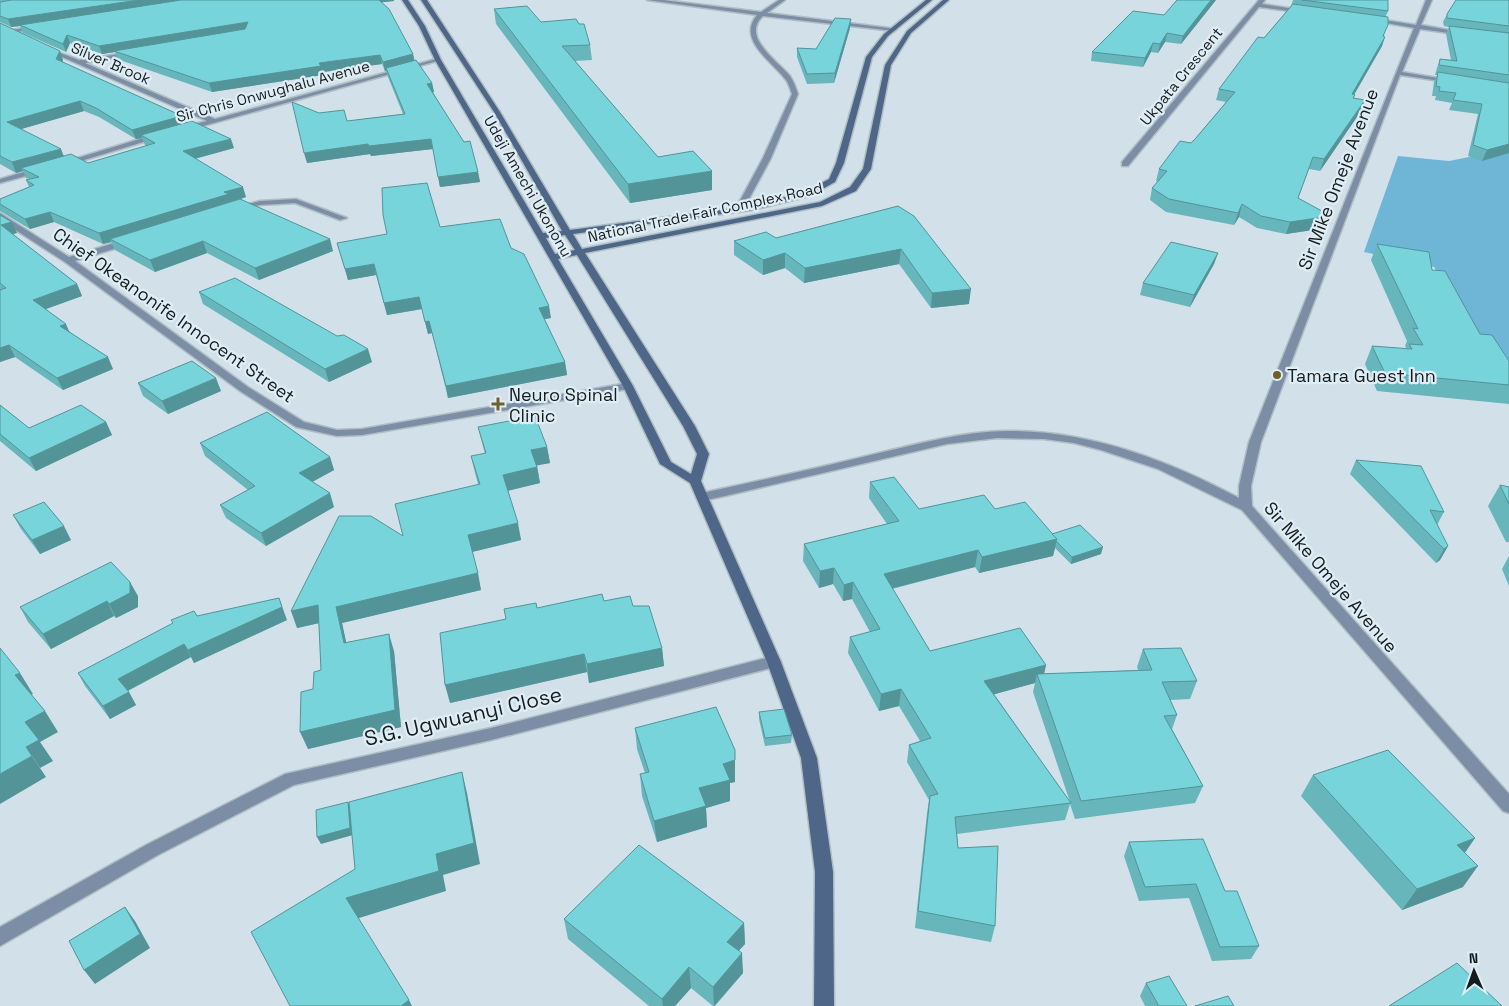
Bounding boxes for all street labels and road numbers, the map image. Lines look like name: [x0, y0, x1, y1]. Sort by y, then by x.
street label: Ukpata Crescent: [1136, 23, 1226, 129]
street label: Silver Brook: [68, 38, 154, 88]
street label: Sir Chris Onwughalu Avenue: [174, 56, 372, 126]
street label: Sir Mike Omeje Avenue: [1293, 85, 1383, 273]
street label: Udeji Amechi Ukononu: [480, 112, 576, 260]
street label: National Trade Fair Complex Road: [586, 178, 824, 246]
street label: Chief Okeanonife Innocent Street: [49, 222, 299, 408]
street label: Sir Mike Omeje Avenue: [1259, 497, 1403, 657]
street label: S.G. Ugwuanyi Close: [362, 680, 564, 752]

